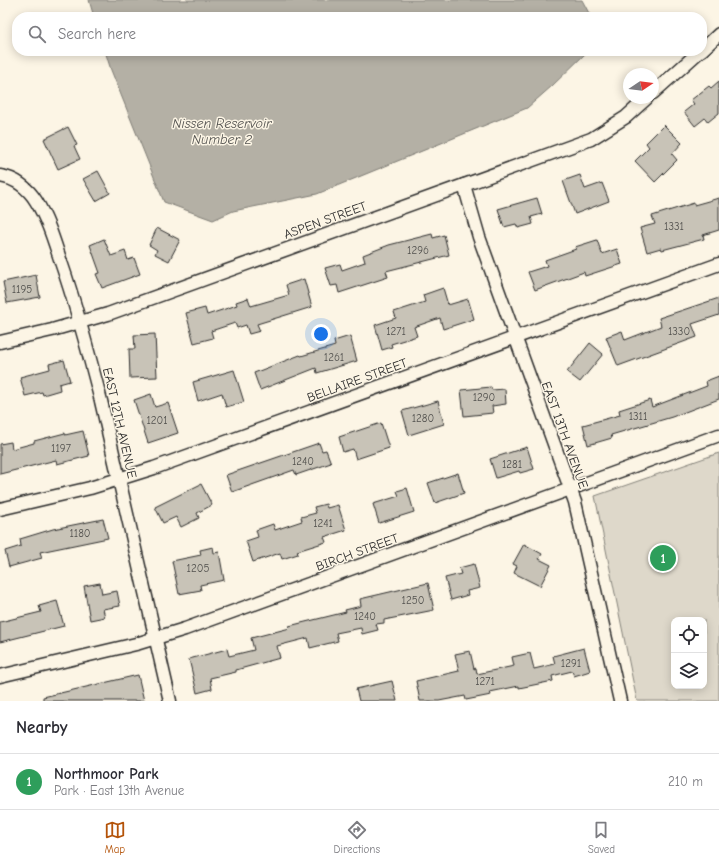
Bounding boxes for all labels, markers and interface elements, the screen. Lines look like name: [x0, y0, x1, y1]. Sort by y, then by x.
search box: [12, 12, 707, 56]
icon: search: [26, 23, 48, 45]
text: Search here: [58, 25, 136, 43]
north arrow: [623, 68, 659, 104]
water label: Nissen Reservoir Number 2: [172, 115, 273, 148]
street label: ASPEN STREET: [282, 198, 369, 242]
house number: 1331: [664, 220, 684, 233]
house number: 1296: [407, 244, 429, 257]
house number: 1195: [12, 283, 32, 296]
your location: [311, 324, 331, 344]
house number: 1271: [386, 325, 406, 338]
house number: 1330: [668, 325, 690, 338]
house number: 1261: [324, 351, 344, 364]
street label: BELLAIRE STREET: [305, 355, 409, 405]
street label: EAST 12TH AVENUE: [100, 366, 140, 480]
street label: EAST 13TH AVENUE: [539, 379, 591, 491]
house number: 1290: [473, 391, 495, 404]
house number: 1311: [629, 410, 647, 423]
house number: 1280: [412, 412, 434, 425]
house number: 1201: [146, 414, 168, 427]
house number: 1197: [51, 442, 71, 455]
house number: 1240: [292, 455, 314, 468]
house number: 1281: [502, 458, 522, 471]
house number: 1241: [313, 517, 333, 530]
house number: 1180: [69, 527, 91, 540]
street label: BIRCH STREET: [314, 530, 401, 574]
pin: 1: [650, 543, 676, 573]
house number: 1205: [187, 562, 209, 575]
house number: 1250: [402, 594, 424, 607]
house number: 1240: [354, 610, 376, 623]
map controls: [671, 617, 707, 689]
button: locate: [671, 617, 707, 653]
button: layers: [671, 653, 707, 689]
house number: 1291: [561, 657, 581, 670]
house number: 1271: [475, 675, 495, 688]
text: Nearby: [16, 718, 67, 737]
text: Northmoor Park: [54, 765, 159, 783]
text: 1: [26, 774, 32, 789]
text: 210 m: [668, 774, 703, 789]
text: Park · East 13th Avenue: [54, 783, 184, 798]
tab: Map: [104, 819, 126, 856]
tab: Directions: [334, 819, 380, 856]
tab: Saved: [588, 819, 615, 856]

